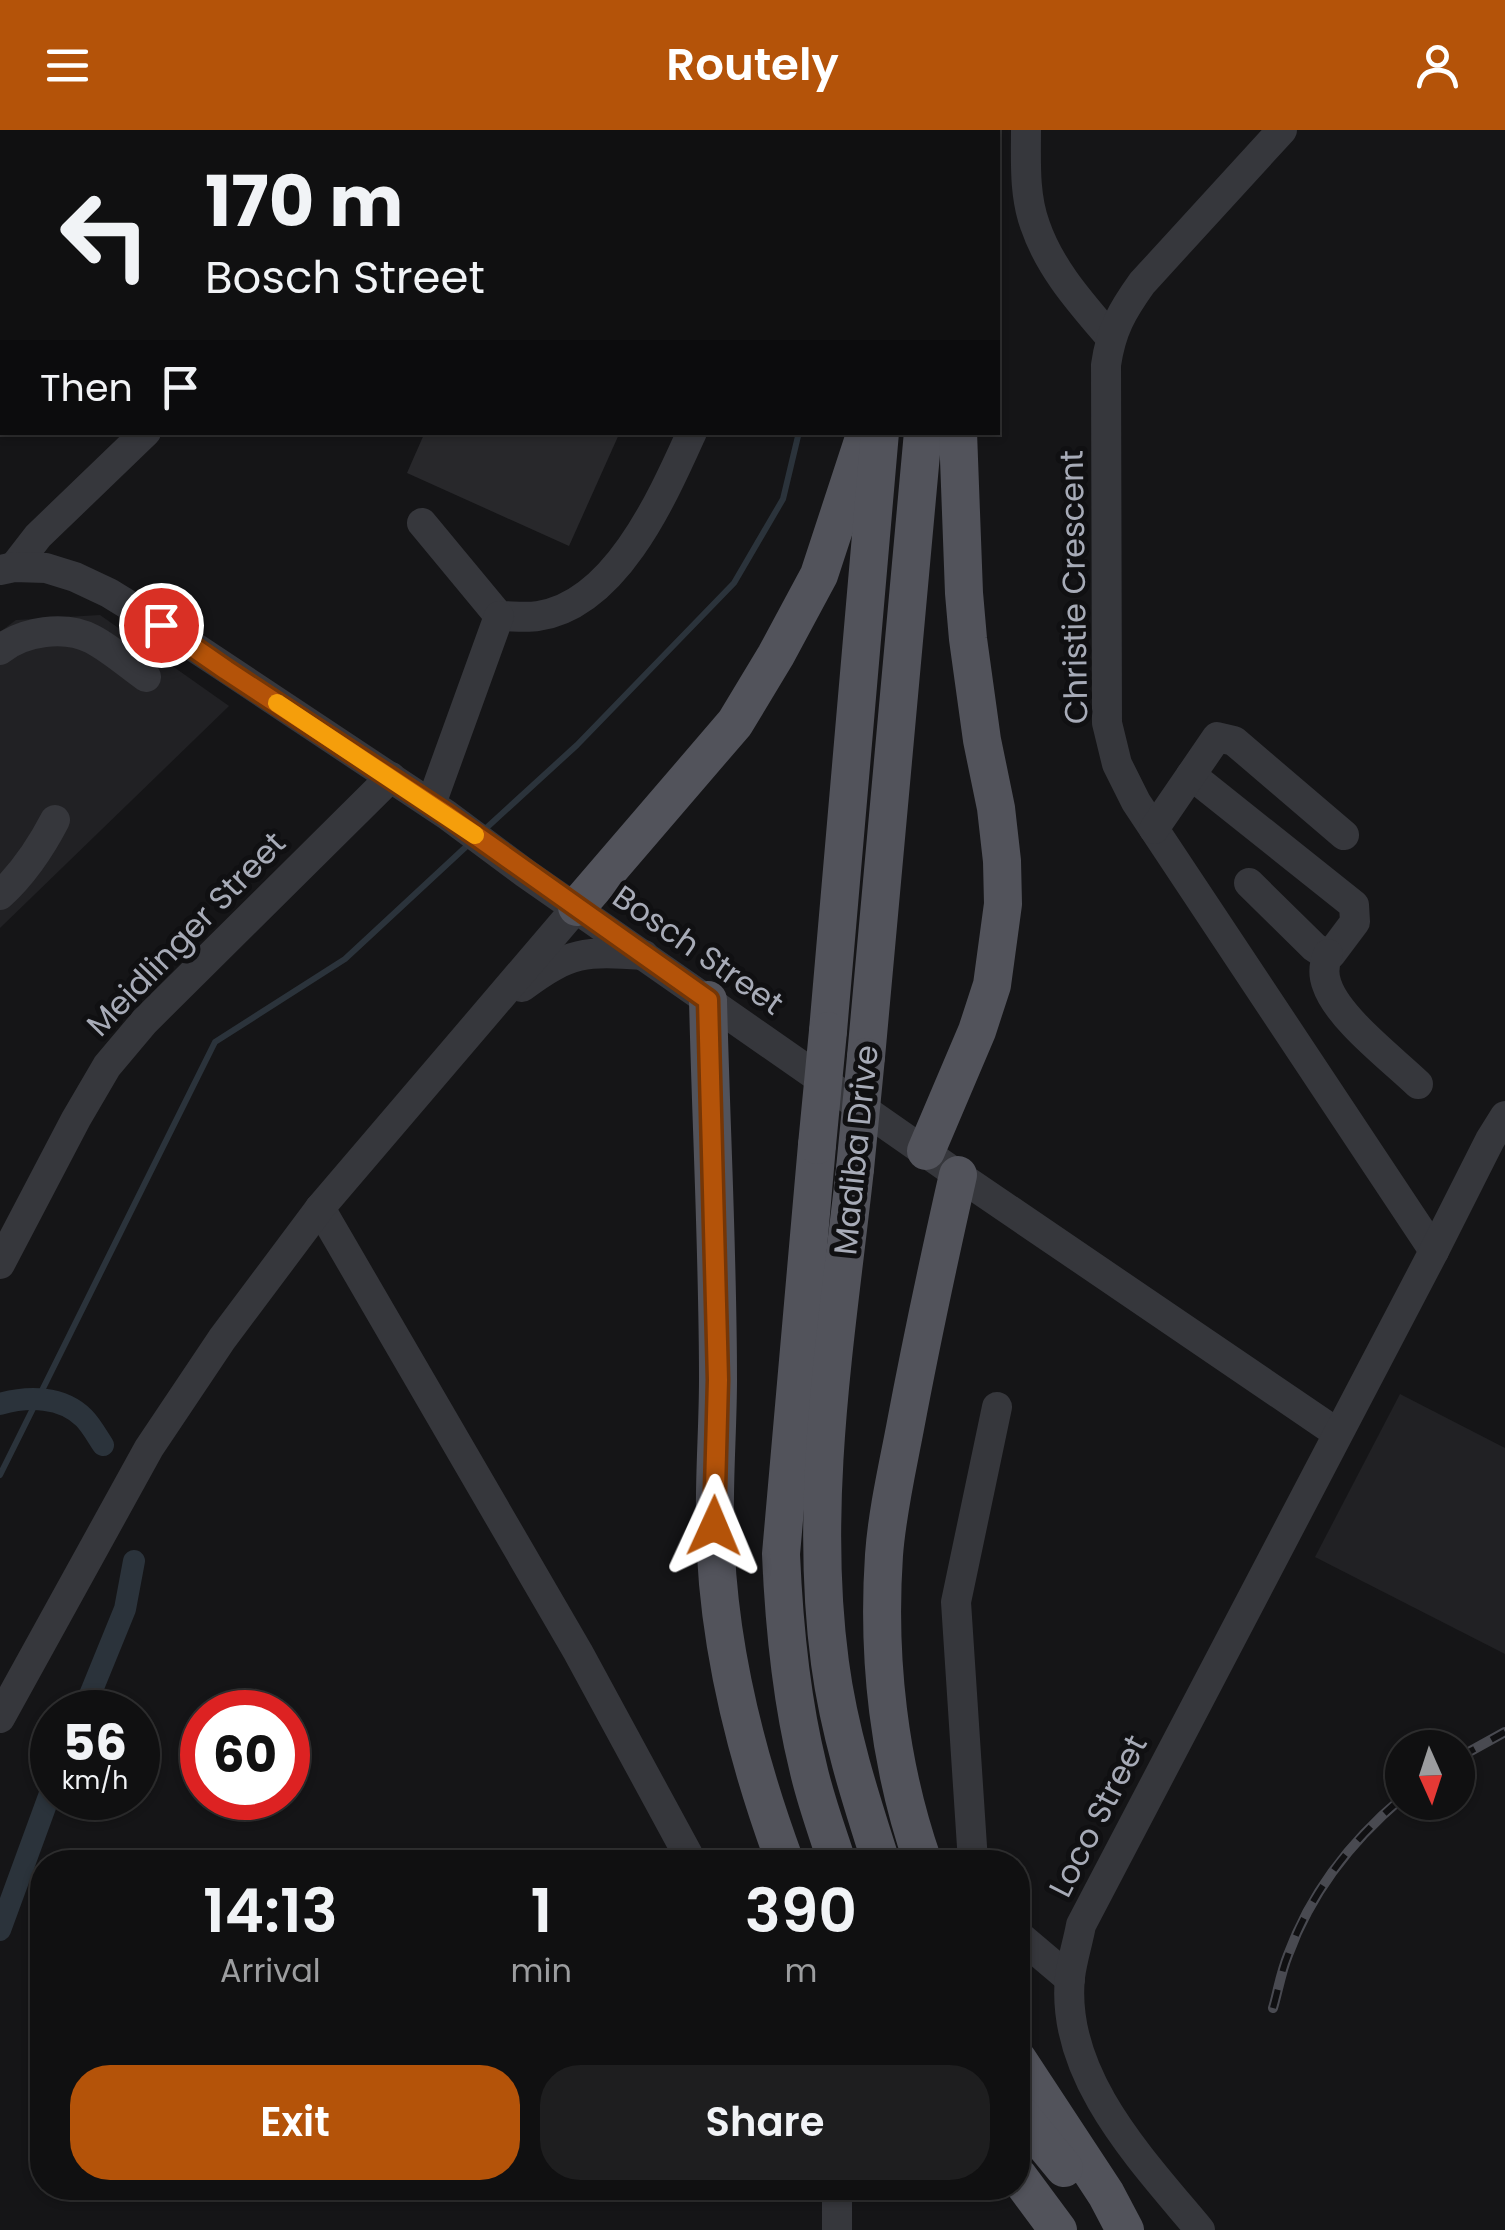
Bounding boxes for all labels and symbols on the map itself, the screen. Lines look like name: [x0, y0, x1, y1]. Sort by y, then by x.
street label: Christie Crescent: [1049, 450, 1098, 724]
pin: [119, 583, 204, 668]
street label: Meidlinger Street: [76, 821, 295, 1046]
street label: Bosch Street: [604, 874, 793, 1025]
street label: Madiba Drive: [822, 1043, 889, 1257]
position arrow: [662, 1474, 766, 1578]
speed limit sign: 60: [180, 1690, 310, 1820]
street label: Loco Street: [1037, 1727, 1158, 1905]
north arrow: [1385, 1730, 1475, 1820]

